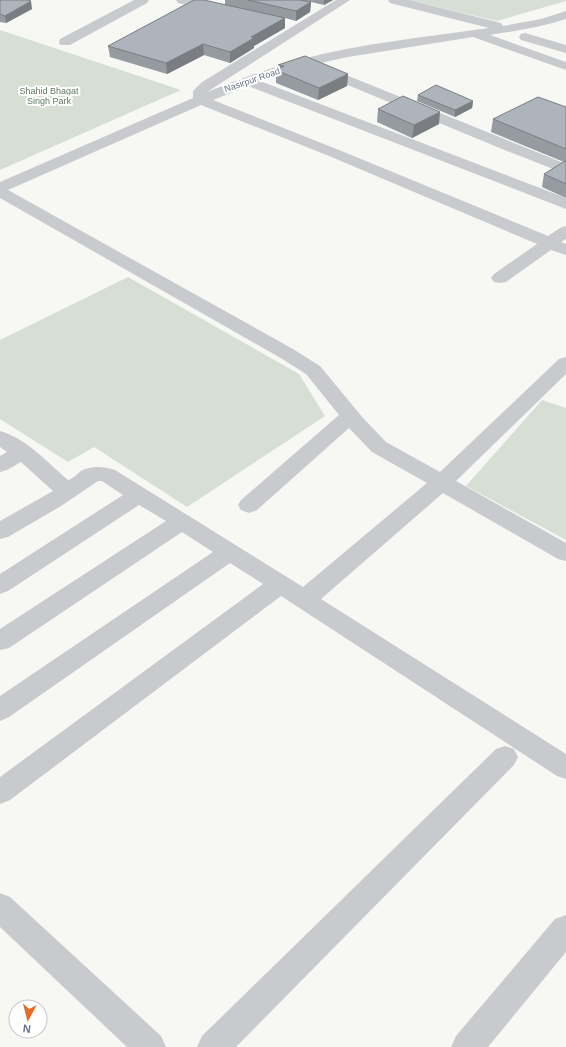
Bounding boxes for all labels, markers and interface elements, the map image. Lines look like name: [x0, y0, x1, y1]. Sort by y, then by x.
street label: Nasirpur Road: [223, 66, 281, 94]
park label: Shahid Bhagat Singh Park: [19, 86, 79, 106]
north arrow: [8, 999, 48, 1039]
text: N: [22, 1022, 31, 1035]

